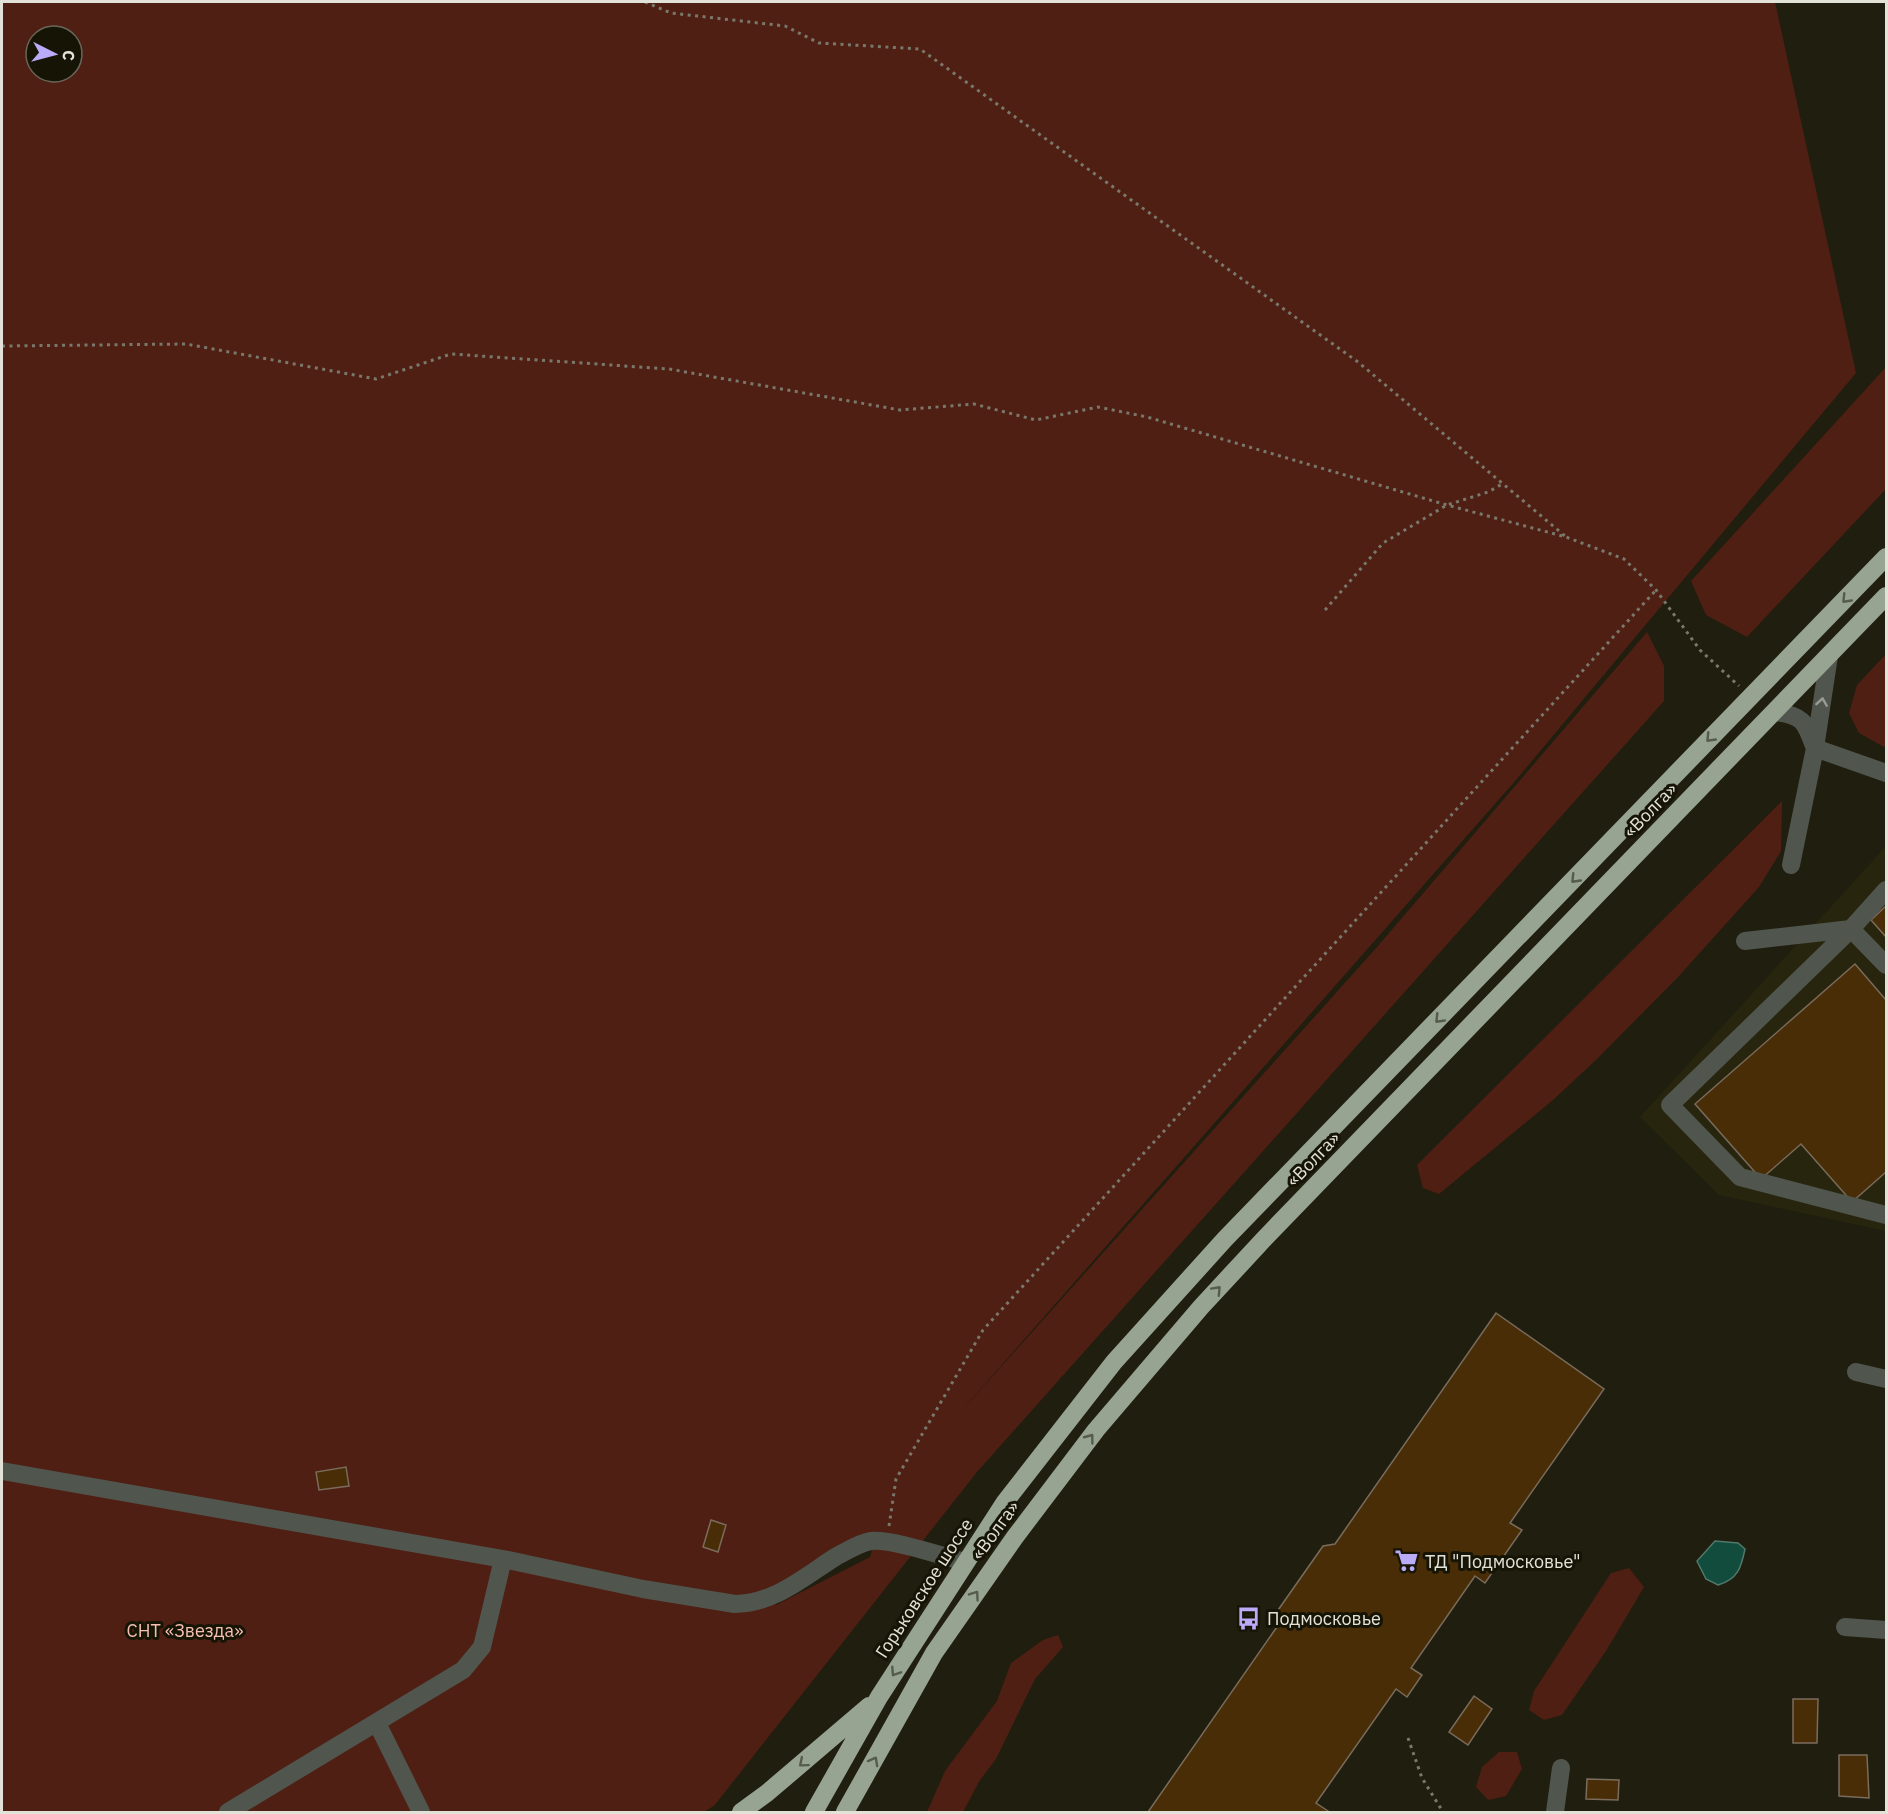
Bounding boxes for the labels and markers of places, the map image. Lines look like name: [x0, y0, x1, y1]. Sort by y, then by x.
supermarket icon: ТД "Подмосковье": [1394, 1548, 1420, 1574]
place label: ТД "Подмосковье": [1425, 1550, 1581, 1573]
bus stop icon: Подмосковье: [1236, 1605, 1262, 1631]
place label: Подмосковье: [1267, 1607, 1381, 1630]

